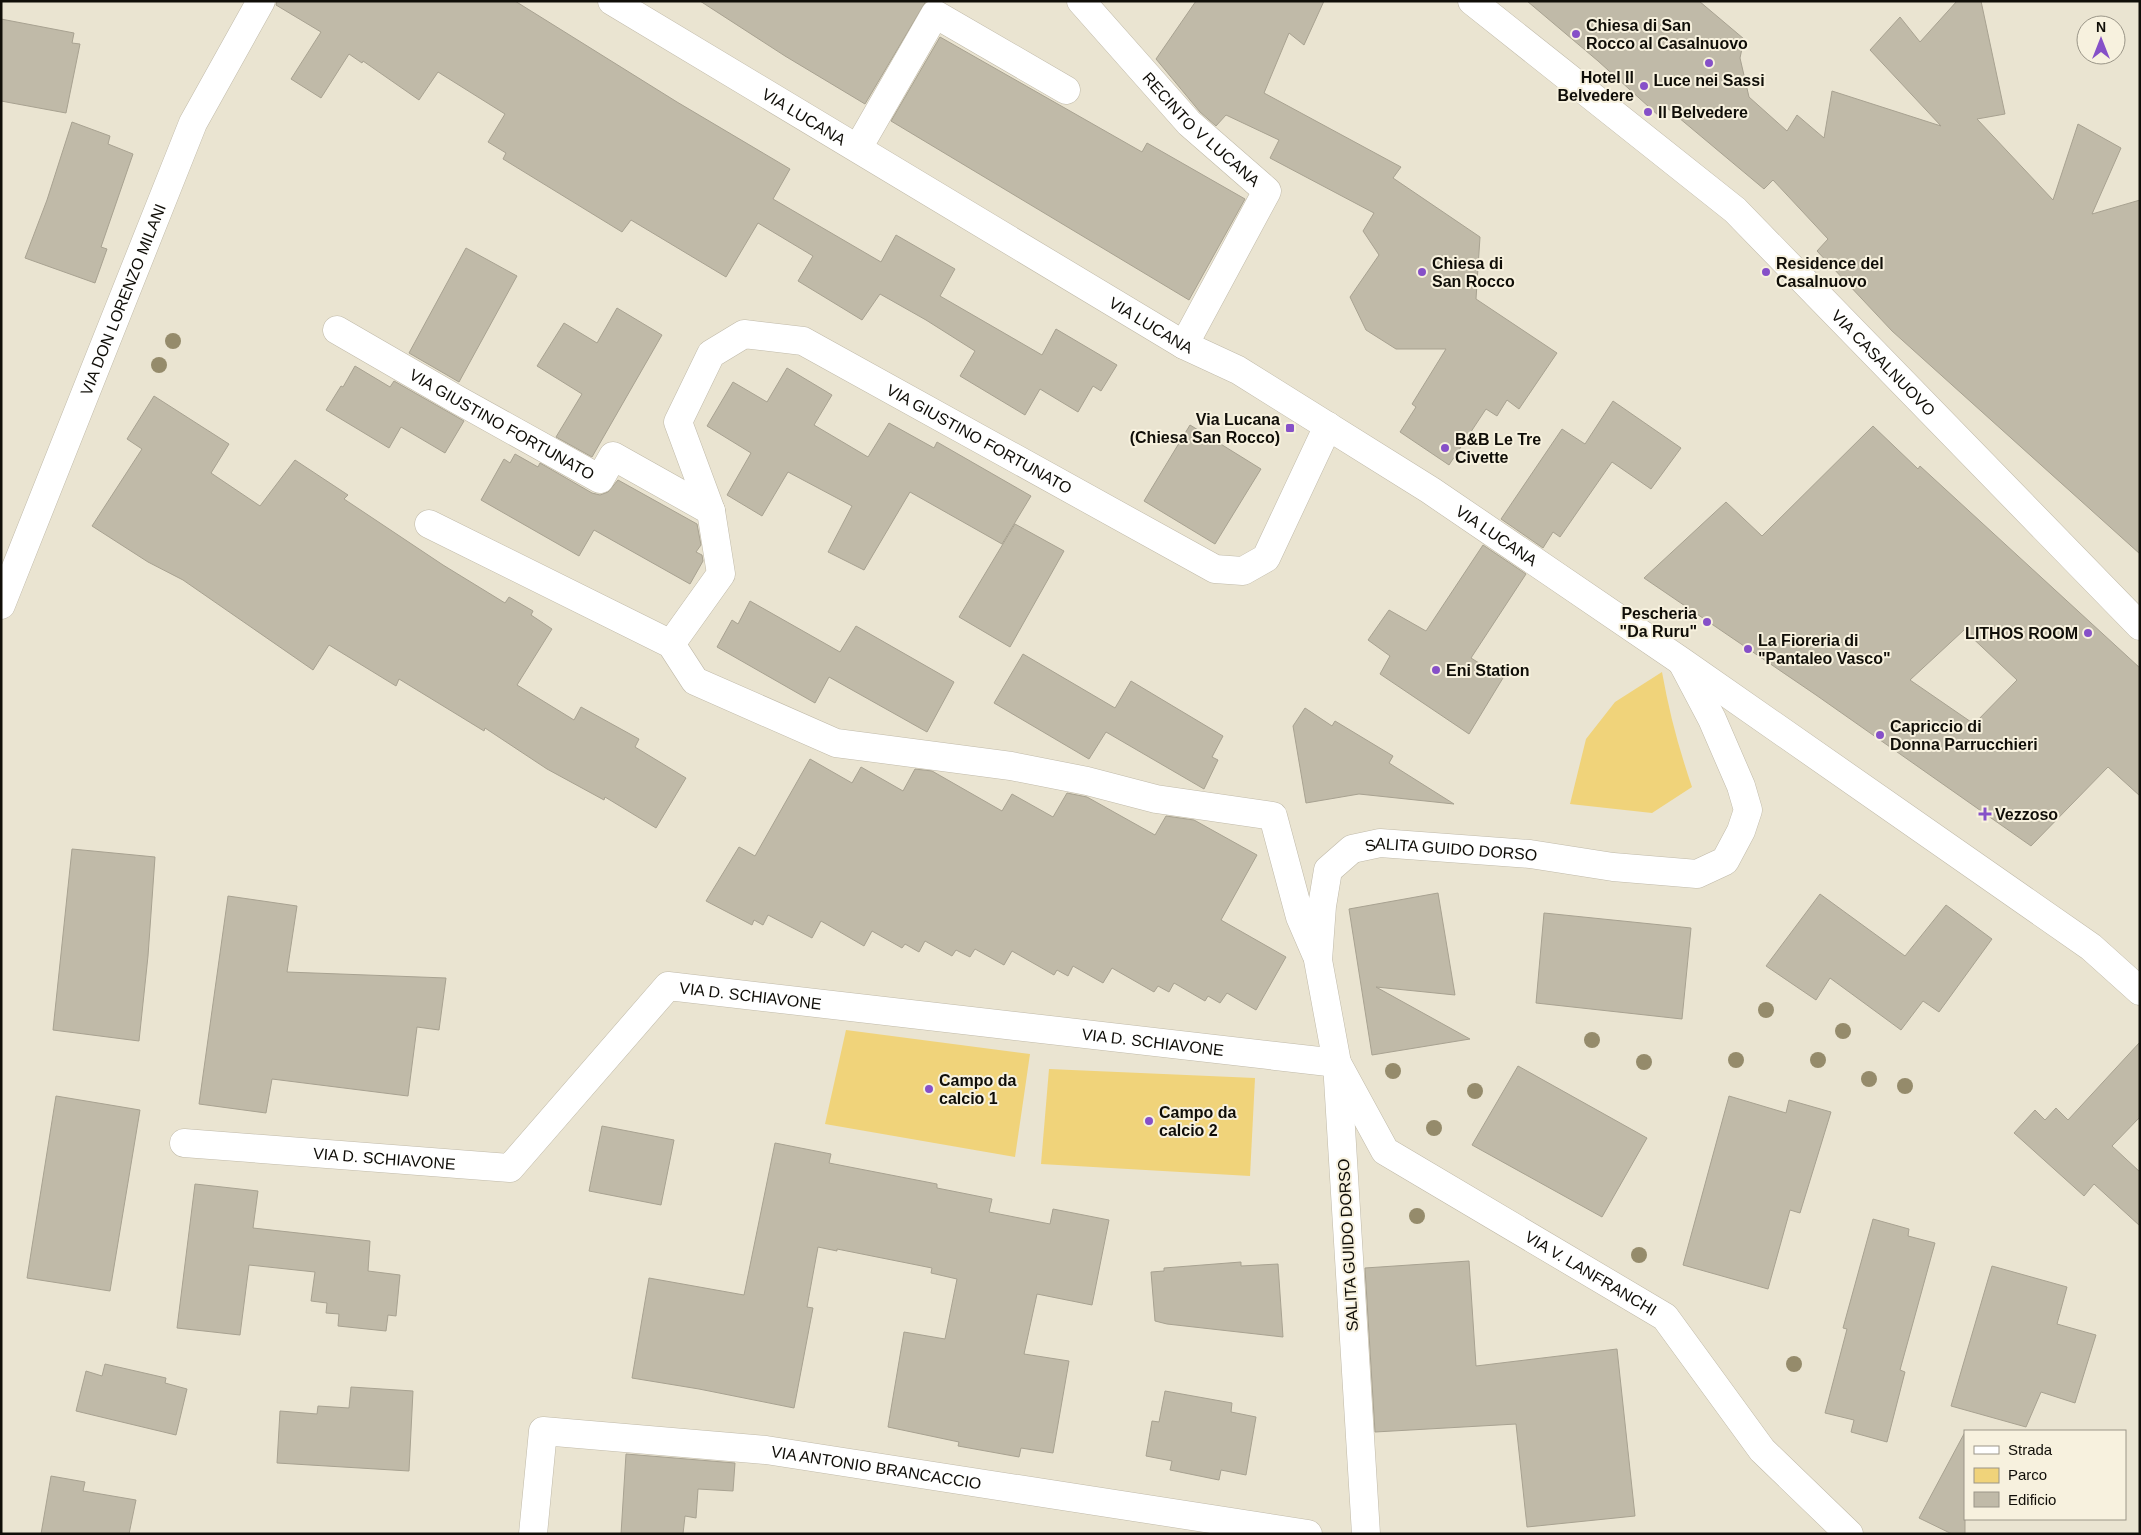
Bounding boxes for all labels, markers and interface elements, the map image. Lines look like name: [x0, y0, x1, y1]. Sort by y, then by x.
north arrow: [2076, 15, 2126, 65]
place label: Chiesa di San Rocco al Casalnuovo: [1586, 17, 1748, 52]
text: N: [2096, 19, 2106, 35]
marker: Chiesa di San Rocco al Casalnuovo: [1570, 28, 1582, 40]
marker: Luce nei Sassi: [1703, 57, 1715, 69]
street label: RECINTO V LUCANA: [1140, 69, 1264, 190]
place label: Hotel Il Belvedere: [1558, 69, 1634, 104]
place label: Luce nei Sassi: [1653, 72, 1765, 89]
marker: Hotel Il Belvedere: [1638, 80, 1650, 92]
street label: VIA LUCANA: [759, 85, 849, 148]
place label: Il Belvedere: [1658, 104, 1748, 121]
marker: Il Belvedere: [1642, 106, 1654, 118]
street label: VIA DON LORENZO MILANI: [77, 201, 169, 398]
place label: Chiesa di San Rocco: [1432, 255, 1515, 290]
place label: Residence del Casalnuovo: [1776, 255, 1884, 290]
marker: Chiesa di San Rocco: [1416, 266, 1428, 278]
marker: Residence del Casalnuovo: [1760, 266, 1772, 278]
street label: VIA LUCANA: [1106, 294, 1196, 356]
street label: VIA CASALNUOVO: [1829, 306, 1939, 419]
street label: VIA GIUSTINO FORTUNATO: [407, 365, 597, 483]
street label: VIA GIUSTINO FORTUNATO: [884, 381, 1075, 497]
place label: Via Lucana (Chiesa San Rocco): [1130, 411, 1280, 446]
marker: Via Lucana (Chiesa San Rocco): [1284, 422, 1296, 434]
place label: B&B Le Tre Civette: [1455, 431, 1541, 466]
marker: B&B Le Tre Civette: [1439, 442, 1451, 454]
street label: VIA LUCANA: [1453, 502, 1541, 569]
place label: Pescheria "Da Ruru": [1620, 605, 1697, 640]
marker: Pescheria "Da Ruru": [1701, 616, 1713, 628]
place label: LITHOS ROOM: [1965, 625, 2078, 642]
marker: LITHOS ROOM: [2082, 627, 2094, 639]
place label: La Fioreria di "Pantaleo Vasco": [1758, 632, 1891, 667]
marker: La Fioreria di "Pantaleo Vasco": [1742, 643, 1754, 655]
place label: Eni Station: [1446, 662, 1530, 679]
marker: Eni Station: [1430, 664, 1442, 676]
place label: Capriccio di Donna Parrucchieri: [1890, 718, 2038, 753]
marker: Capriccio di Donna Parrucchieri: [1874, 729, 1886, 741]
place label: Vezzoso: [1995, 806, 2058, 823]
marker: Vezzoso: [1979, 808, 1991, 820]
street label: SALITA GUIDO DORSO: [1363, 834, 1539, 864]
street label: VIA D. SCHIAVONE: [679, 979, 822, 1012]
street label: VIA D. SCHIAVONE: [1081, 1025, 1225, 1058]
place label: Campo da calcio 1: [939, 1072, 1016, 1107]
marker: Campo da calcio 1: [923, 1083, 935, 1095]
place label: Campo da calcio 2: [1159, 1104, 1236, 1139]
marker: Campo da calcio 2: [1143, 1115, 1155, 1127]
street label: VIA D. SCHIAVONE: [313, 1144, 456, 1172]
street label: SALITA GUIDO DORSO: [1335, 1158, 1361, 1332]
street label: VIA V. LANFRANCHI: [1522, 1228, 1660, 1319]
legend: [1964, 1430, 2126, 1520]
text: Strada: [2008, 1441, 2053, 1458]
street label: VIA ANTONIO BRANCACCIO: [770, 1442, 983, 1492]
text: Parco: [2008, 1466, 2047, 1483]
text: Edificio: [2008, 1491, 2056, 1508]

